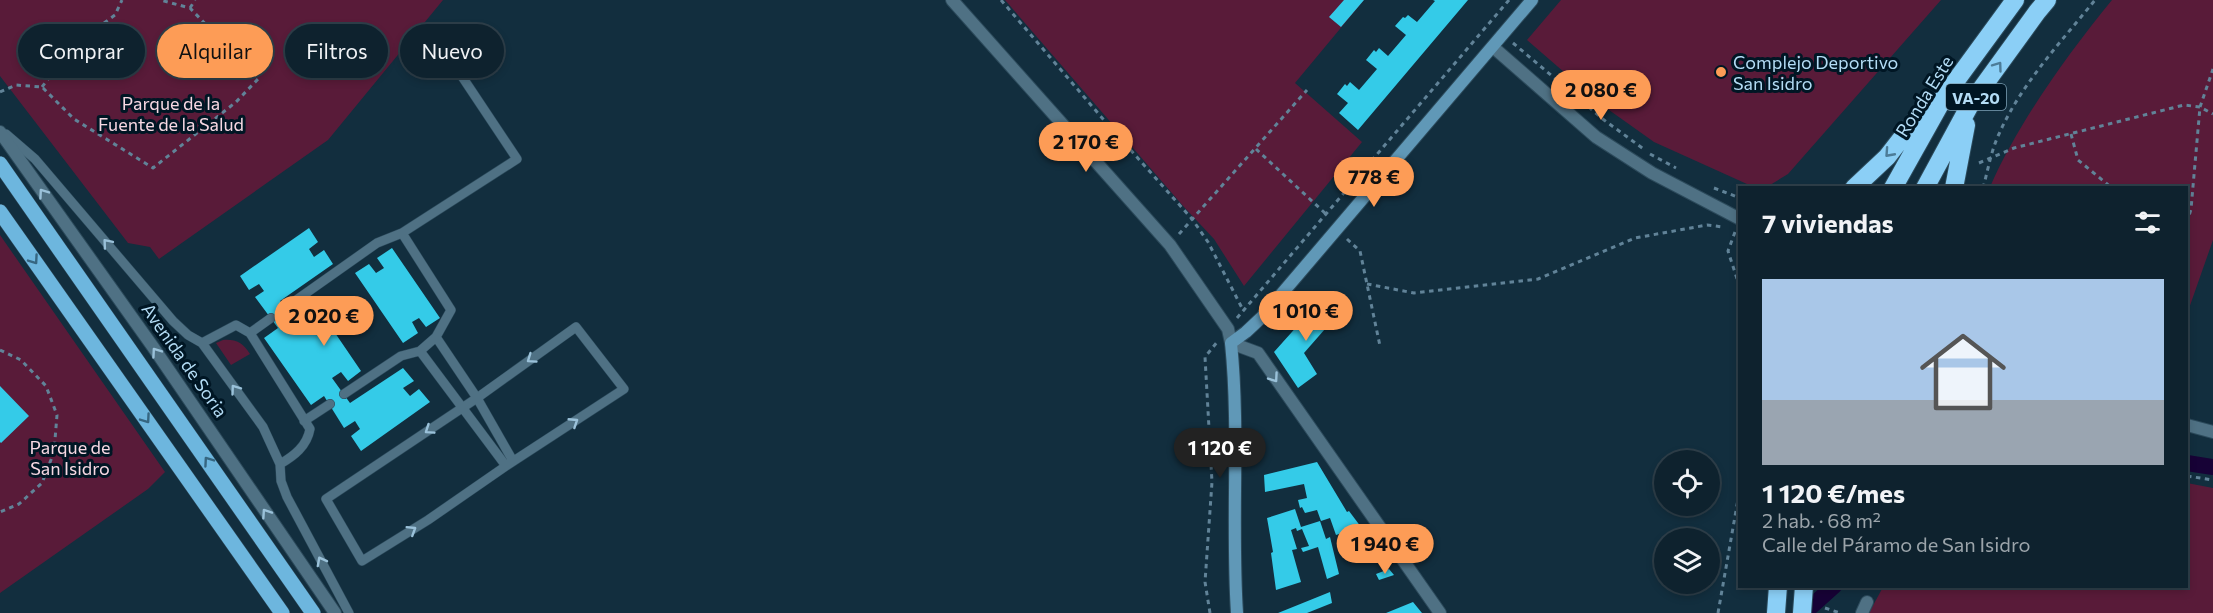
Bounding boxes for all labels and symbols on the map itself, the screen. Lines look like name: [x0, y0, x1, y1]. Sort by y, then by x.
place label: Complejo Deportivo San Isidro: [1733, 51, 1898, 94]
street label: Ronda Este: [1890, 51, 1958, 141]
one-way arrow: [1991, 61, 2002, 72]
marker: Complejo Deportivo San Isidro: [1714, 65, 1728, 79]
pin: 2 080 €: [1546, 70, 1656, 121]
road number: VA-20: [1946, 84, 2006, 110]
park label: Parque de la Fuente de la Salud: [98, 92, 244, 135]
pin: 2 170 €: [1031, 122, 1141, 173]
one-way arrow: [1885, 147, 1896, 157]
pin: 778 €: [1332, 157, 1416, 208]
one-way arrow: [39, 188, 50, 199]
one-way arrow: [103, 239, 114, 250]
one-way arrow: [27, 253, 38, 264]
pin: 1 010 €: [1251, 291, 1361, 342]
pin: 2 020 €: [269, 296, 379, 347]
street label: Avenida de Soria: [137, 299, 233, 421]
one-way arrow: [152, 347, 163, 358]
one-way arrow: [526, 352, 537, 363]
one-way arrow: [1267, 372, 1279, 382]
one-way arrow: [231, 385, 242, 396]
one-way arrow: [139, 413, 150, 424]
one-way arrow: [567, 418, 578, 429]
one-way arrow: [424, 423, 435, 434]
pin: 1 120 €: [1165, 428, 1275, 479]
park label: Parque de San Isidro: [30, 436, 111, 479]
one-way arrow: [204, 457, 215, 468]
one-way arrow: [262, 508, 273, 519]
pin: 1 940 €: [1330, 524, 1440, 575]
one-way arrow: [405, 527, 416, 538]
one-way arrow: [317, 557, 328, 567]

